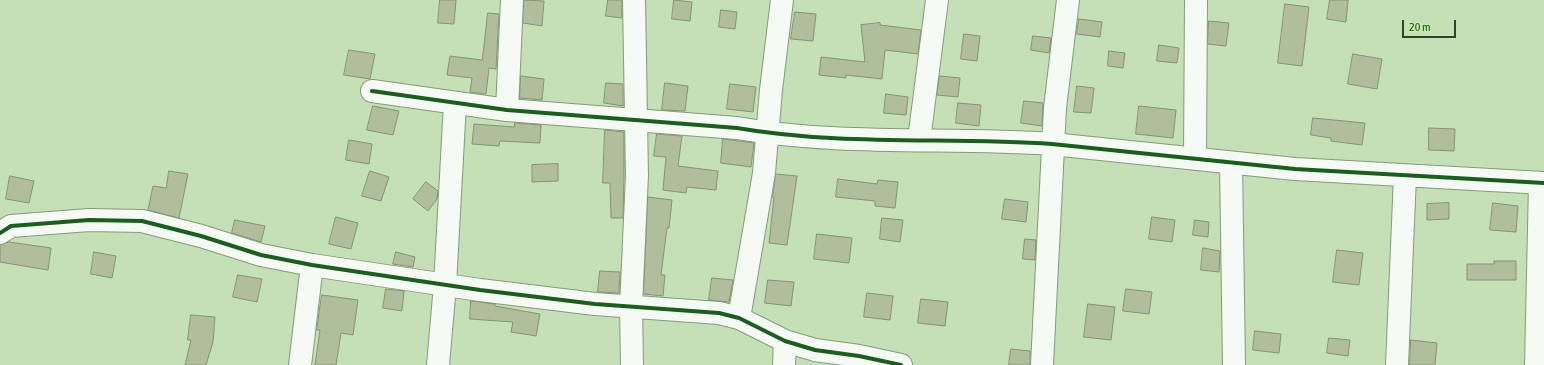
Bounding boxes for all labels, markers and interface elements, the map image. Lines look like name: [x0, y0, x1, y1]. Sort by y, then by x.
scale bar: [1404, 12, 1458, 38]
text: 20 m: [1409, 20, 1431, 34]

